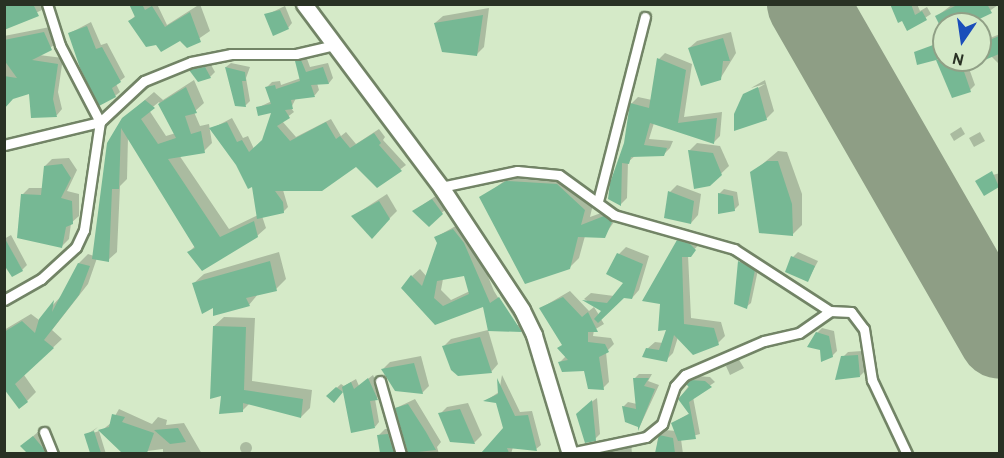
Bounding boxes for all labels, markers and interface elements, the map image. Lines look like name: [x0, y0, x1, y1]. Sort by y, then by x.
north arrow: [932, 12, 992, 72]
text: N: [951, 47, 966, 69]

